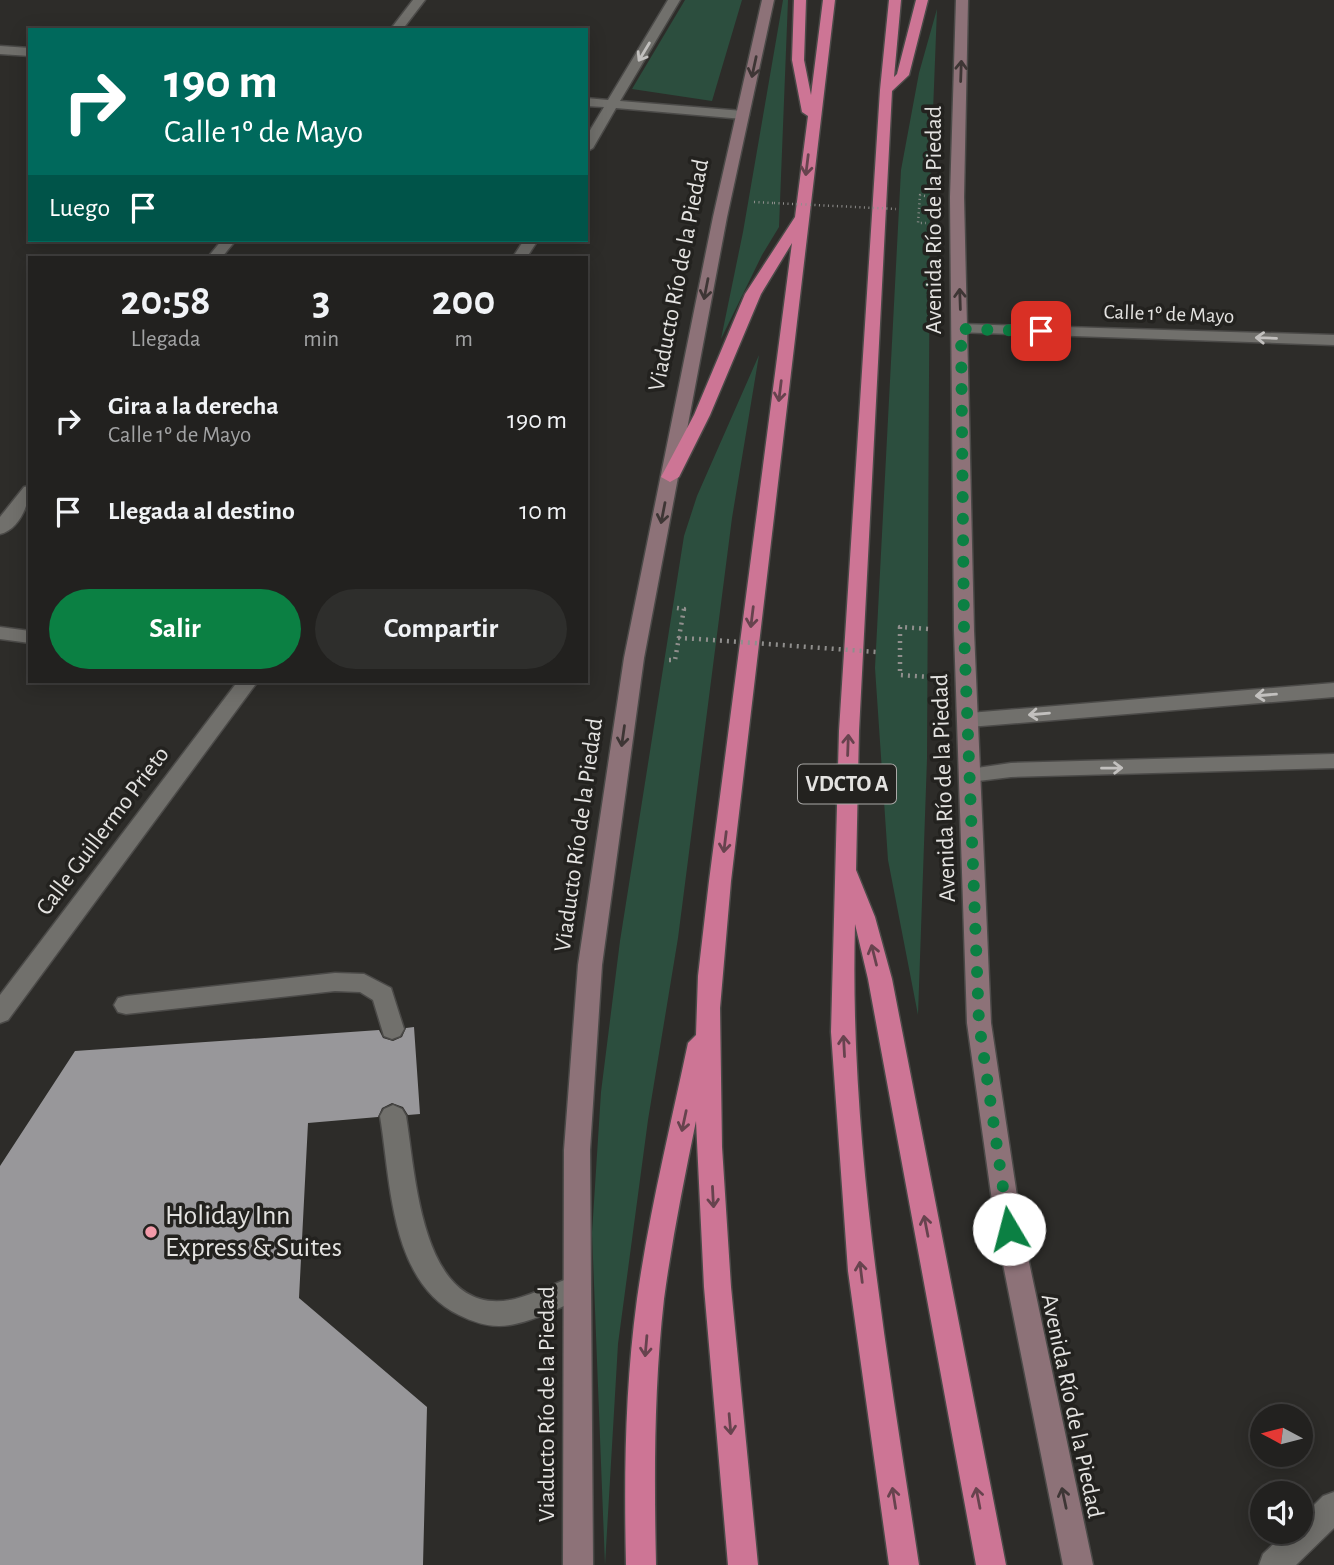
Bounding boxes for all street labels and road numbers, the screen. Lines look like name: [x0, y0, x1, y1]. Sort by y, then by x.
street label: Avenida Río de la Piedad: [922, 106, 946, 334]
street label: Viaducto Río de la Piedad: [645, 157, 713, 393]
street label: Calle 1º de Mayo: [1103, 301, 1235, 327]
street label: Avenida Río de la Piedad: [928, 673, 960, 903]
street label: Viaducto Río de la Piedad: [551, 717, 607, 953]
street label: Calle Guillermo Prieto: [32, 742, 174, 920]
road number: VDCTO A: [798, 764, 896, 804]
street label: Viaducto Río de la Piedad: [535, 1286, 559, 1522]
street label: Avenida Río de la Piedad: [1037, 1292, 1107, 1520]

